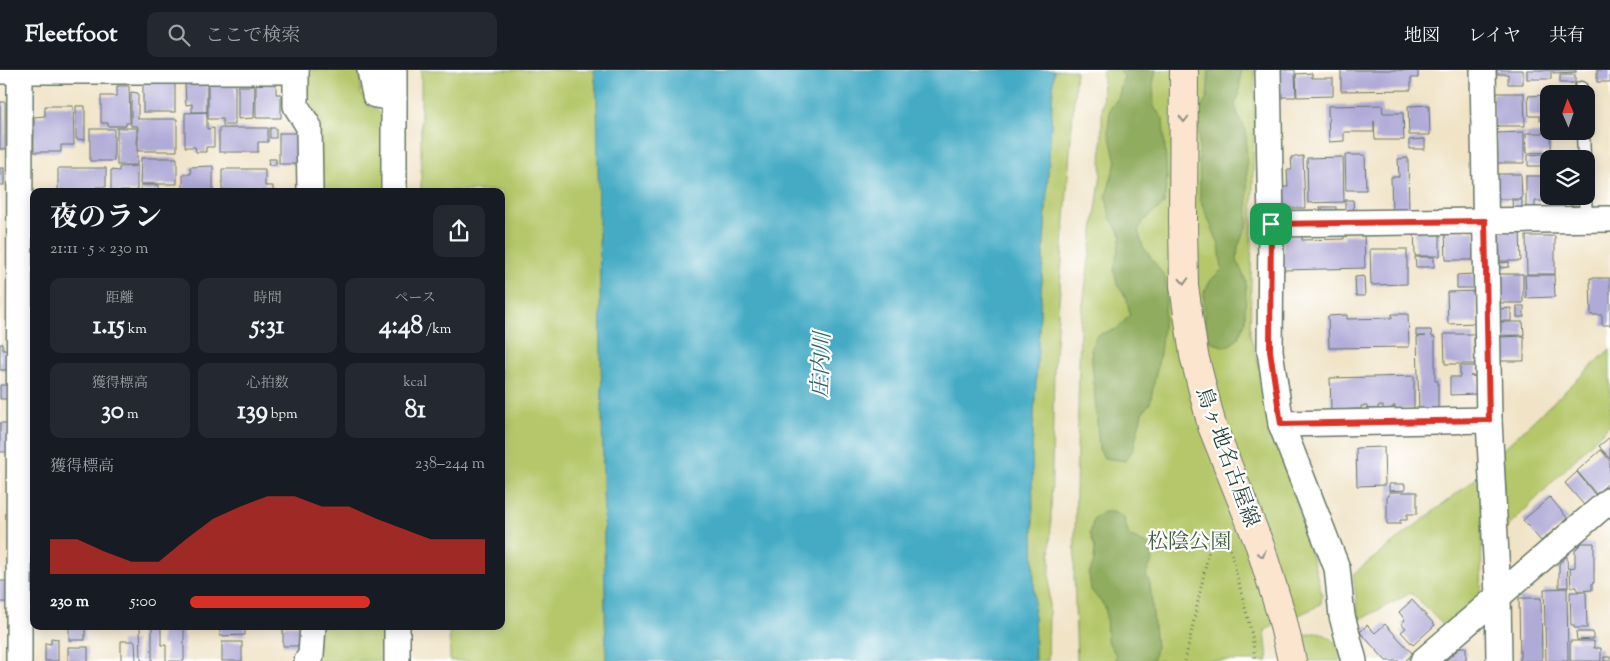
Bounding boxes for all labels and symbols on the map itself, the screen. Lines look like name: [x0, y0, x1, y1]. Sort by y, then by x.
north arrow: [1540, 85, 1595, 140]
one-way arrow: [1179, 115, 1189, 123]
pin: [1250, 203, 1292, 245]
one-way arrow: [1179, 277, 1190, 285]
water label: 庄内川: [806, 330, 840, 399]
street label: 鳥ヶ地名古屋線: [1187, 383, 1265, 532]
park label: 松陰公園: [1147, 528, 1231, 558]
one-way arrow: [1257, 549, 1267, 557]

